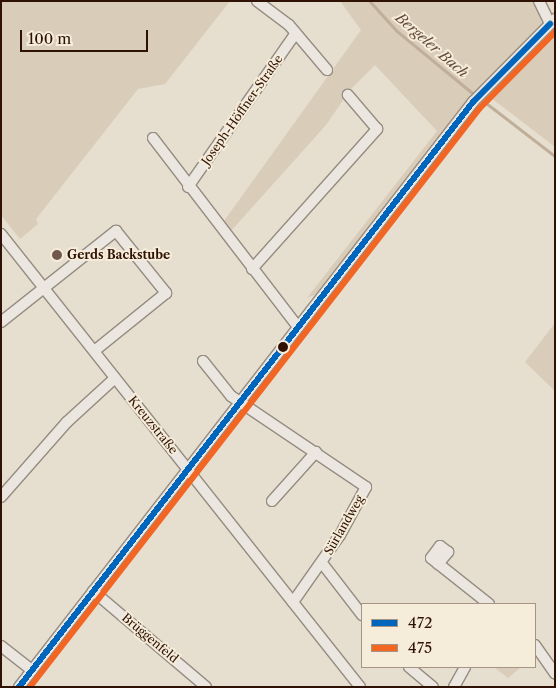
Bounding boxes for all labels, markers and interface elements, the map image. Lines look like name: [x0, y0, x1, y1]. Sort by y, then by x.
water label: Bergeler Bach: [393, 9, 471, 81]
scale bar: [22, 20, 150, 52]
text: 100 m: [28, 29, 71, 48]
street label: Joseph-Höffner-Straße: [198, 52, 286, 168]
place label: Gerds Backstube: [67, 248, 170, 262]
marker: Gerds Backstube: [51, 249, 63, 261]
unlabelled marker: [278, 342, 288, 352]
street label: Kreuzstraße: [125, 393, 181, 457]
street label: Sürlandweg: [321, 493, 367, 557]
legend: [361, 603, 536, 668]
street label: Brüggenfeld: [119, 610, 181, 666]
text: 472: [408, 613, 433, 632]
text: 475: [408, 638, 432, 657]

